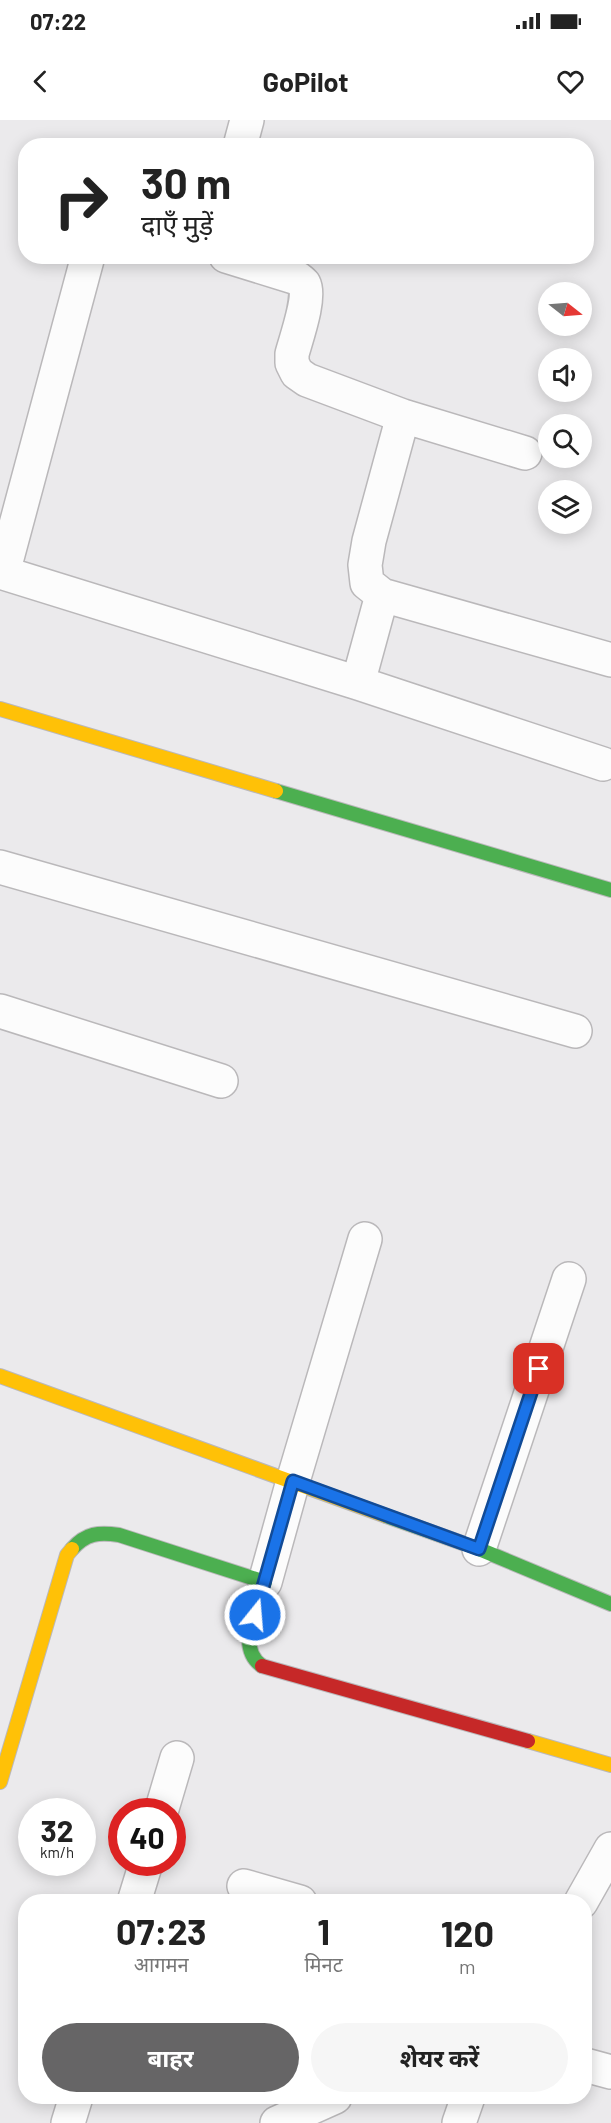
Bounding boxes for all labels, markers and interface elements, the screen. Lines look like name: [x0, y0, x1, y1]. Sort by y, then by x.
text: 07:22: [30, 8, 86, 34]
icon: back: [24, 65, 57, 98]
text: GoPilot: [262, 65, 349, 97]
icon: heart: [554, 65, 587, 98]
text: 30 m: [141, 157, 231, 207]
icon: right: [42, 162, 120, 240]
text: दाएँ मुड़ें: [141, 208, 213, 240]
north arrow: [538, 282, 592, 336]
map controls: [538, 282, 592, 534]
button: sound: [538, 348, 592, 402]
button: search: [538, 414, 592, 468]
button: layers: [538, 480, 592, 534]
pin: [513, 1343, 564, 1394]
icon: arrive: [522, 1352, 555, 1385]
position arrow: [223, 1583, 287, 1647]
speed limit sign: 40: [108, 1798, 186, 1876]
text: 32: [41, 1812, 74, 1848]
text: km/h: [40, 1843, 74, 1861]
text: 07:23: [116, 1909, 206, 1952]
text: 1: [317, 1909, 330, 1952]
text: 120: [441, 1911, 494, 1954]
text: आगमन: [134, 1952, 189, 1976]
text: मिनट: [304, 1952, 343, 1976]
text: m: [459, 1954, 476, 1978]
button: बाहर: [42, 2023, 299, 2092]
button: शेयर करें: [311, 2023, 568, 2092]

